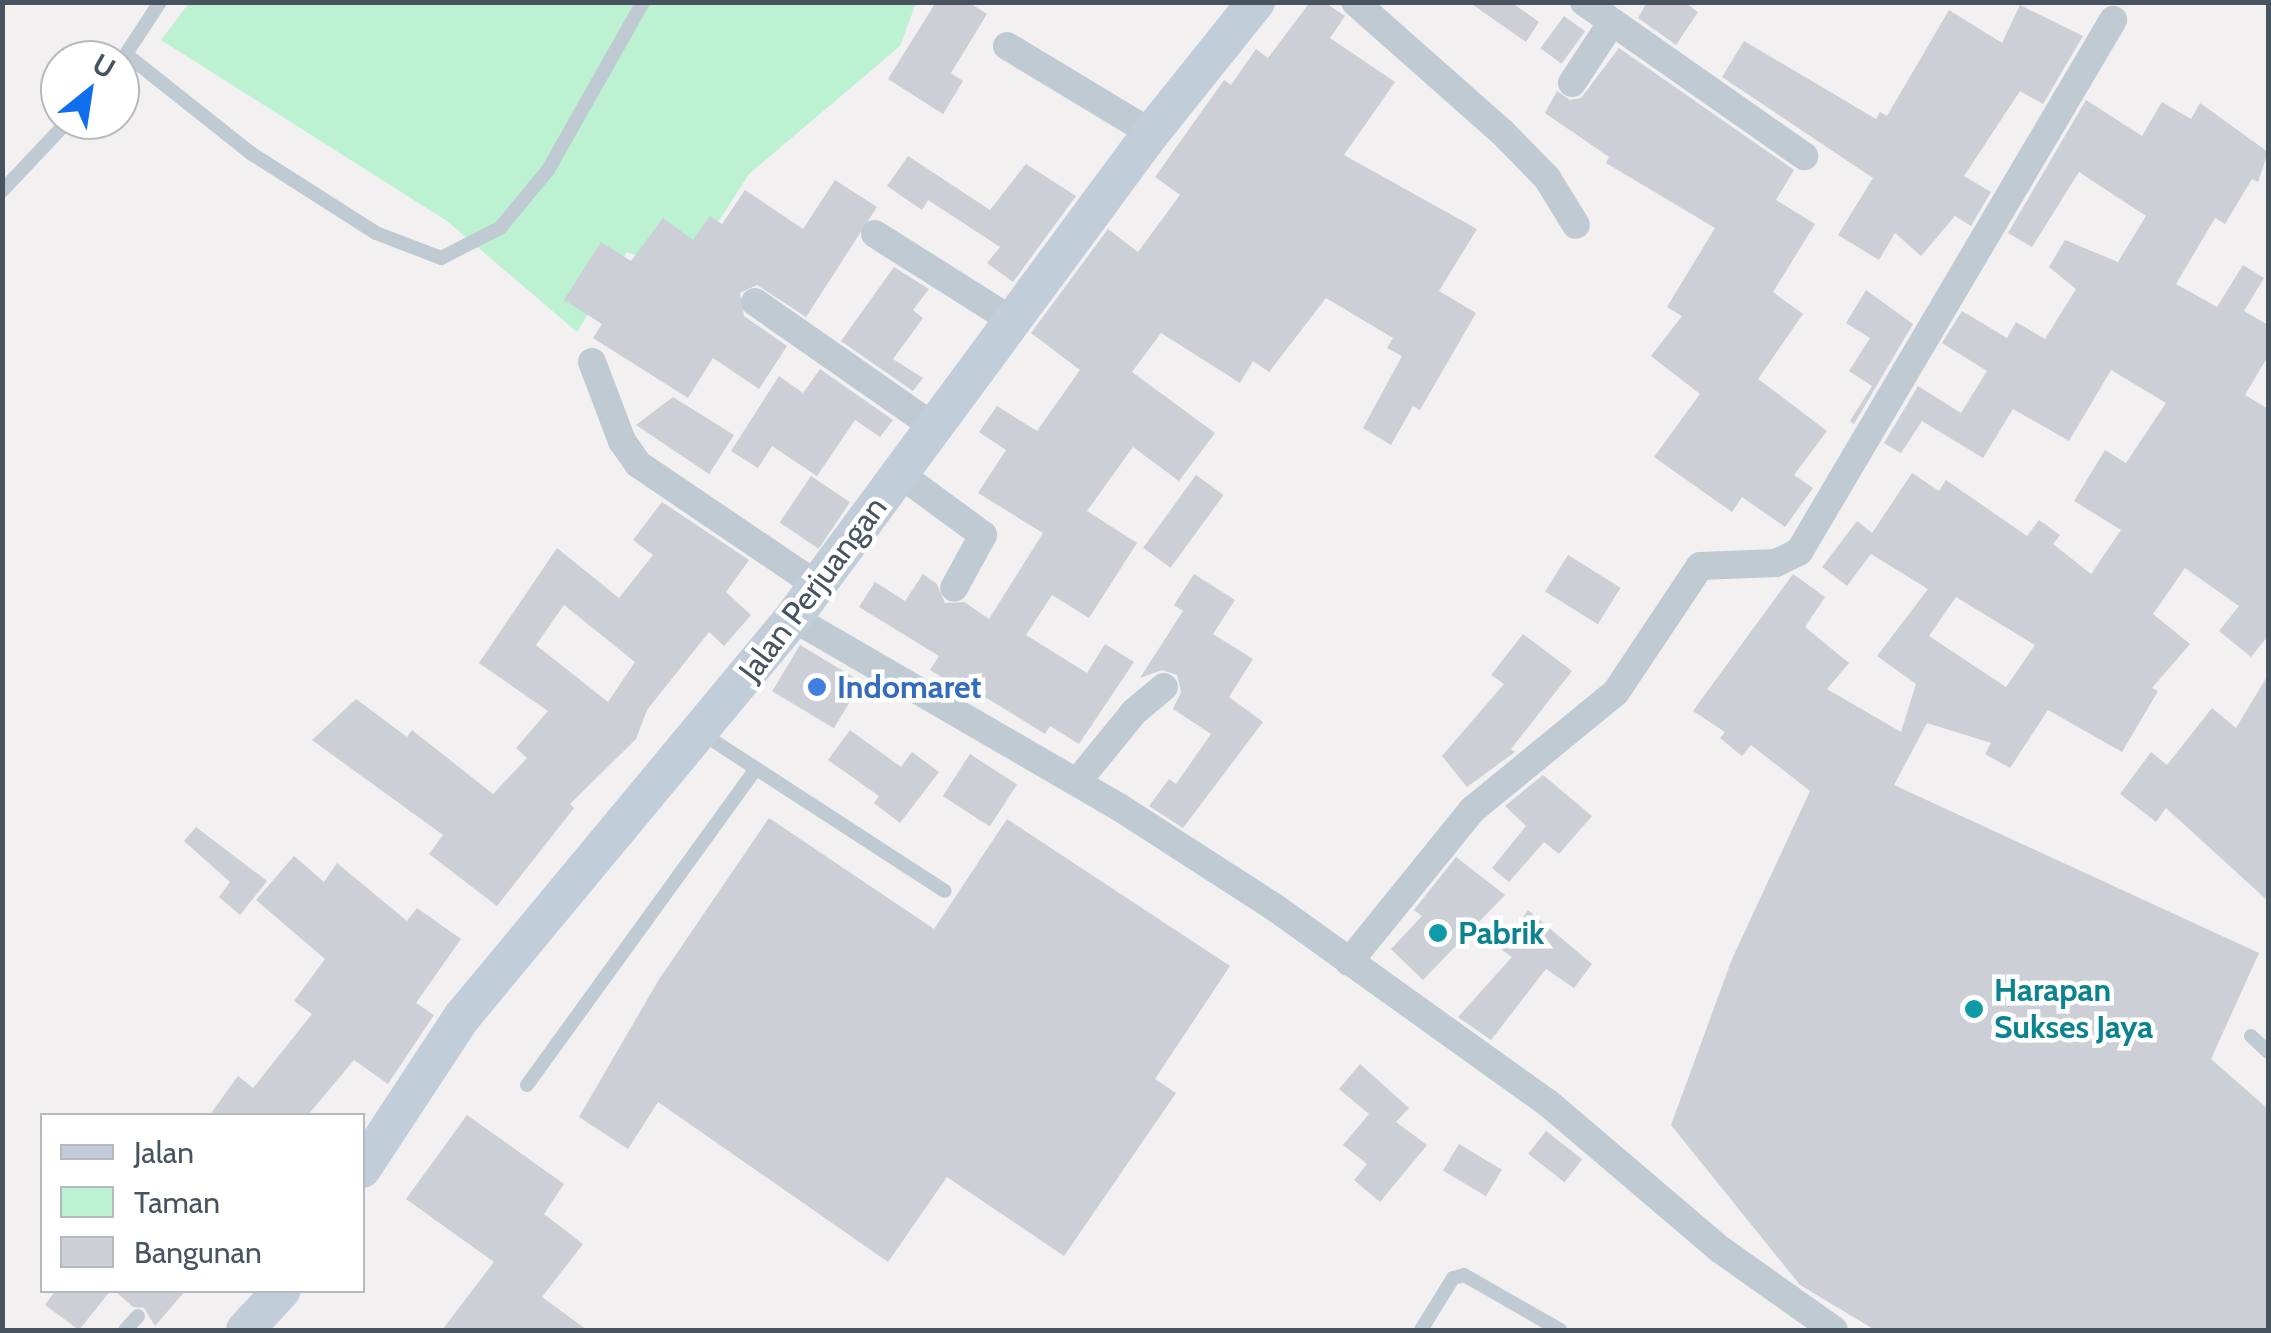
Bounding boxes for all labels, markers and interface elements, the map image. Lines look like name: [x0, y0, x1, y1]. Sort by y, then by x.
north arrow: [40, 40, 140, 140]
text: U: [87, 46, 121, 85]
street label: Jalan Perjuangan: [731, 489, 895, 689]
place label: Indomaret: [837, 668, 981, 706]
marker: Indomaret: [806, 676, 828, 698]
place label: Pabrik: [1458, 914, 1545, 952]
marker: Pabrik: [1427, 922, 1449, 944]
place label: Harapan Sukses Jaya: [1994, 972, 2153, 1047]
marker: Harapan Sukses Jaya: [1963, 998, 1985, 1020]
legend: [40, 1113, 365, 1293]
text: Jalan: [134, 1134, 194, 1171]
text: Taman: [134, 1184, 220, 1221]
text: Bangunan: [134, 1234, 262, 1271]

